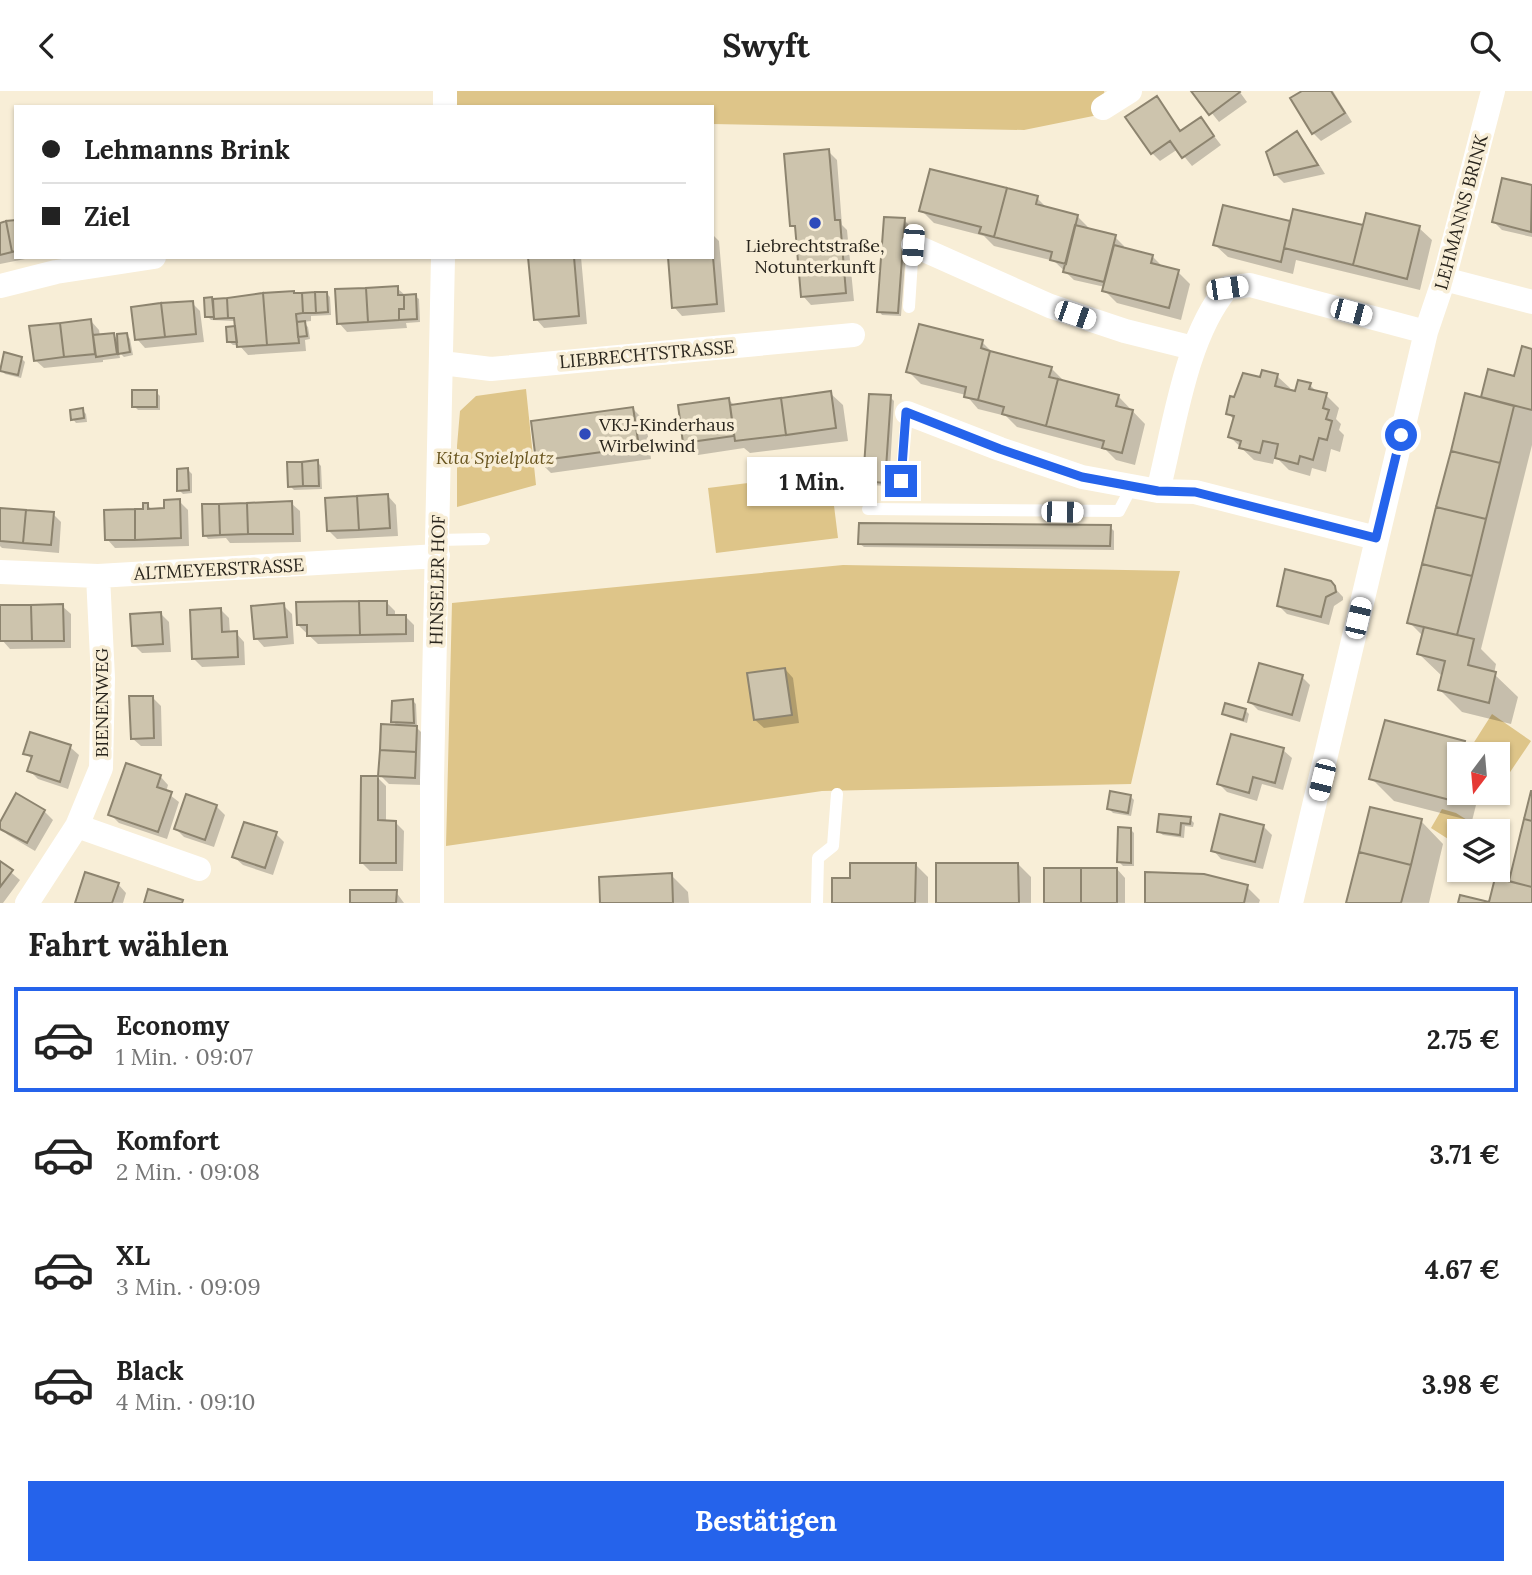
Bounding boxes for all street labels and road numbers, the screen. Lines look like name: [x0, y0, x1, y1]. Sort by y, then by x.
street label: LEHMANNS BRINK: [1429, 131, 1493, 292]
street label: LIEBRECHTSTRASSE: [558, 335, 736, 373]
street label: HINSELER HOF: [424, 514, 450, 646]
street label: ALTMEYERSTRASSE: [132, 553, 305, 585]
street label: BIENENWEG: [90, 648, 113, 758]

